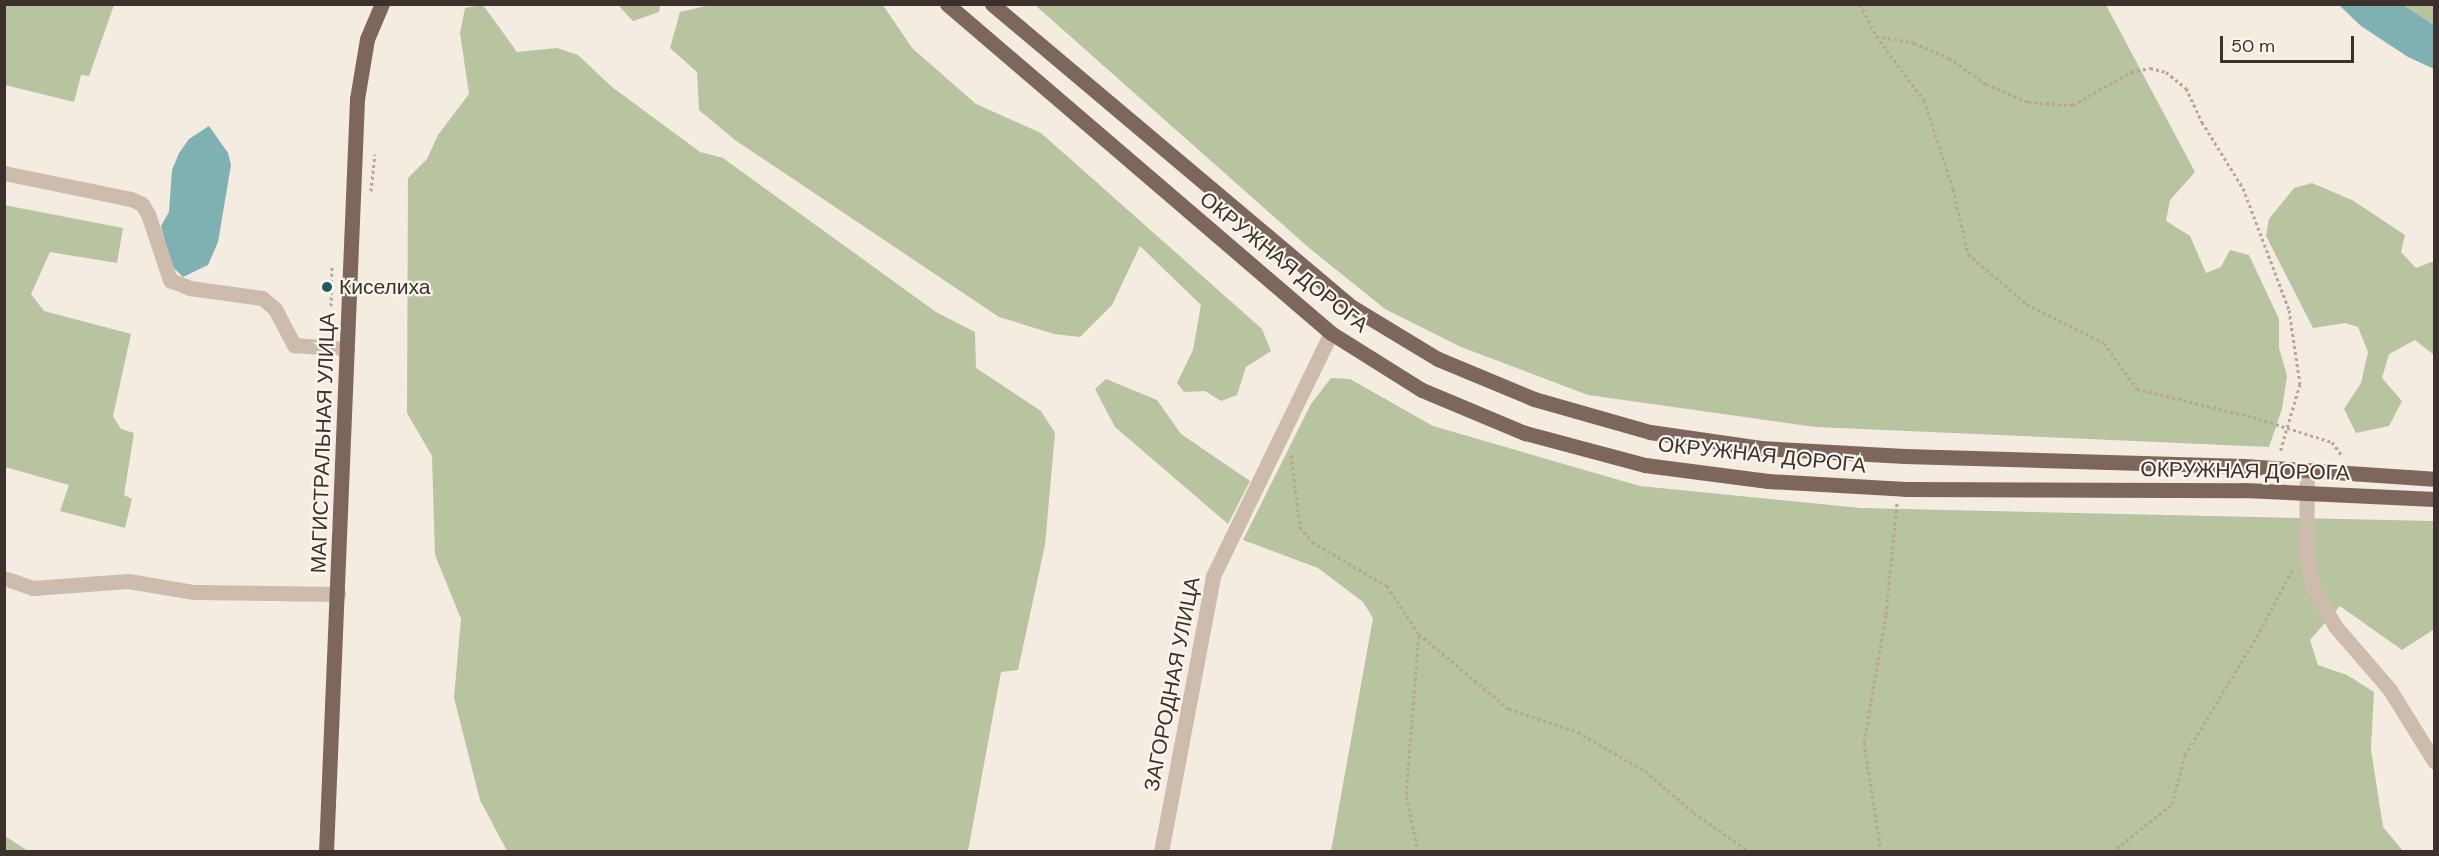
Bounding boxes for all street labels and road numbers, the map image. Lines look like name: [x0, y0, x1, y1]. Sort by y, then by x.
street label: ОКРУЖНАЯ ДОРОГА: [1195, 186, 1373, 338]
street label: МАГИСТРАЛЬНАЯ УЛИЦА: [306, 312, 340, 574]
street label: ОКРУЖНАЯ ДОРОГА: [1657, 432, 1867, 478]
street label: ОКРУЖНАЯ ДОРОГА: [2140, 457, 2350, 485]
street label: ЗАГОРОДНАЯ УЛИЦА: [1139, 575, 1205, 793]

